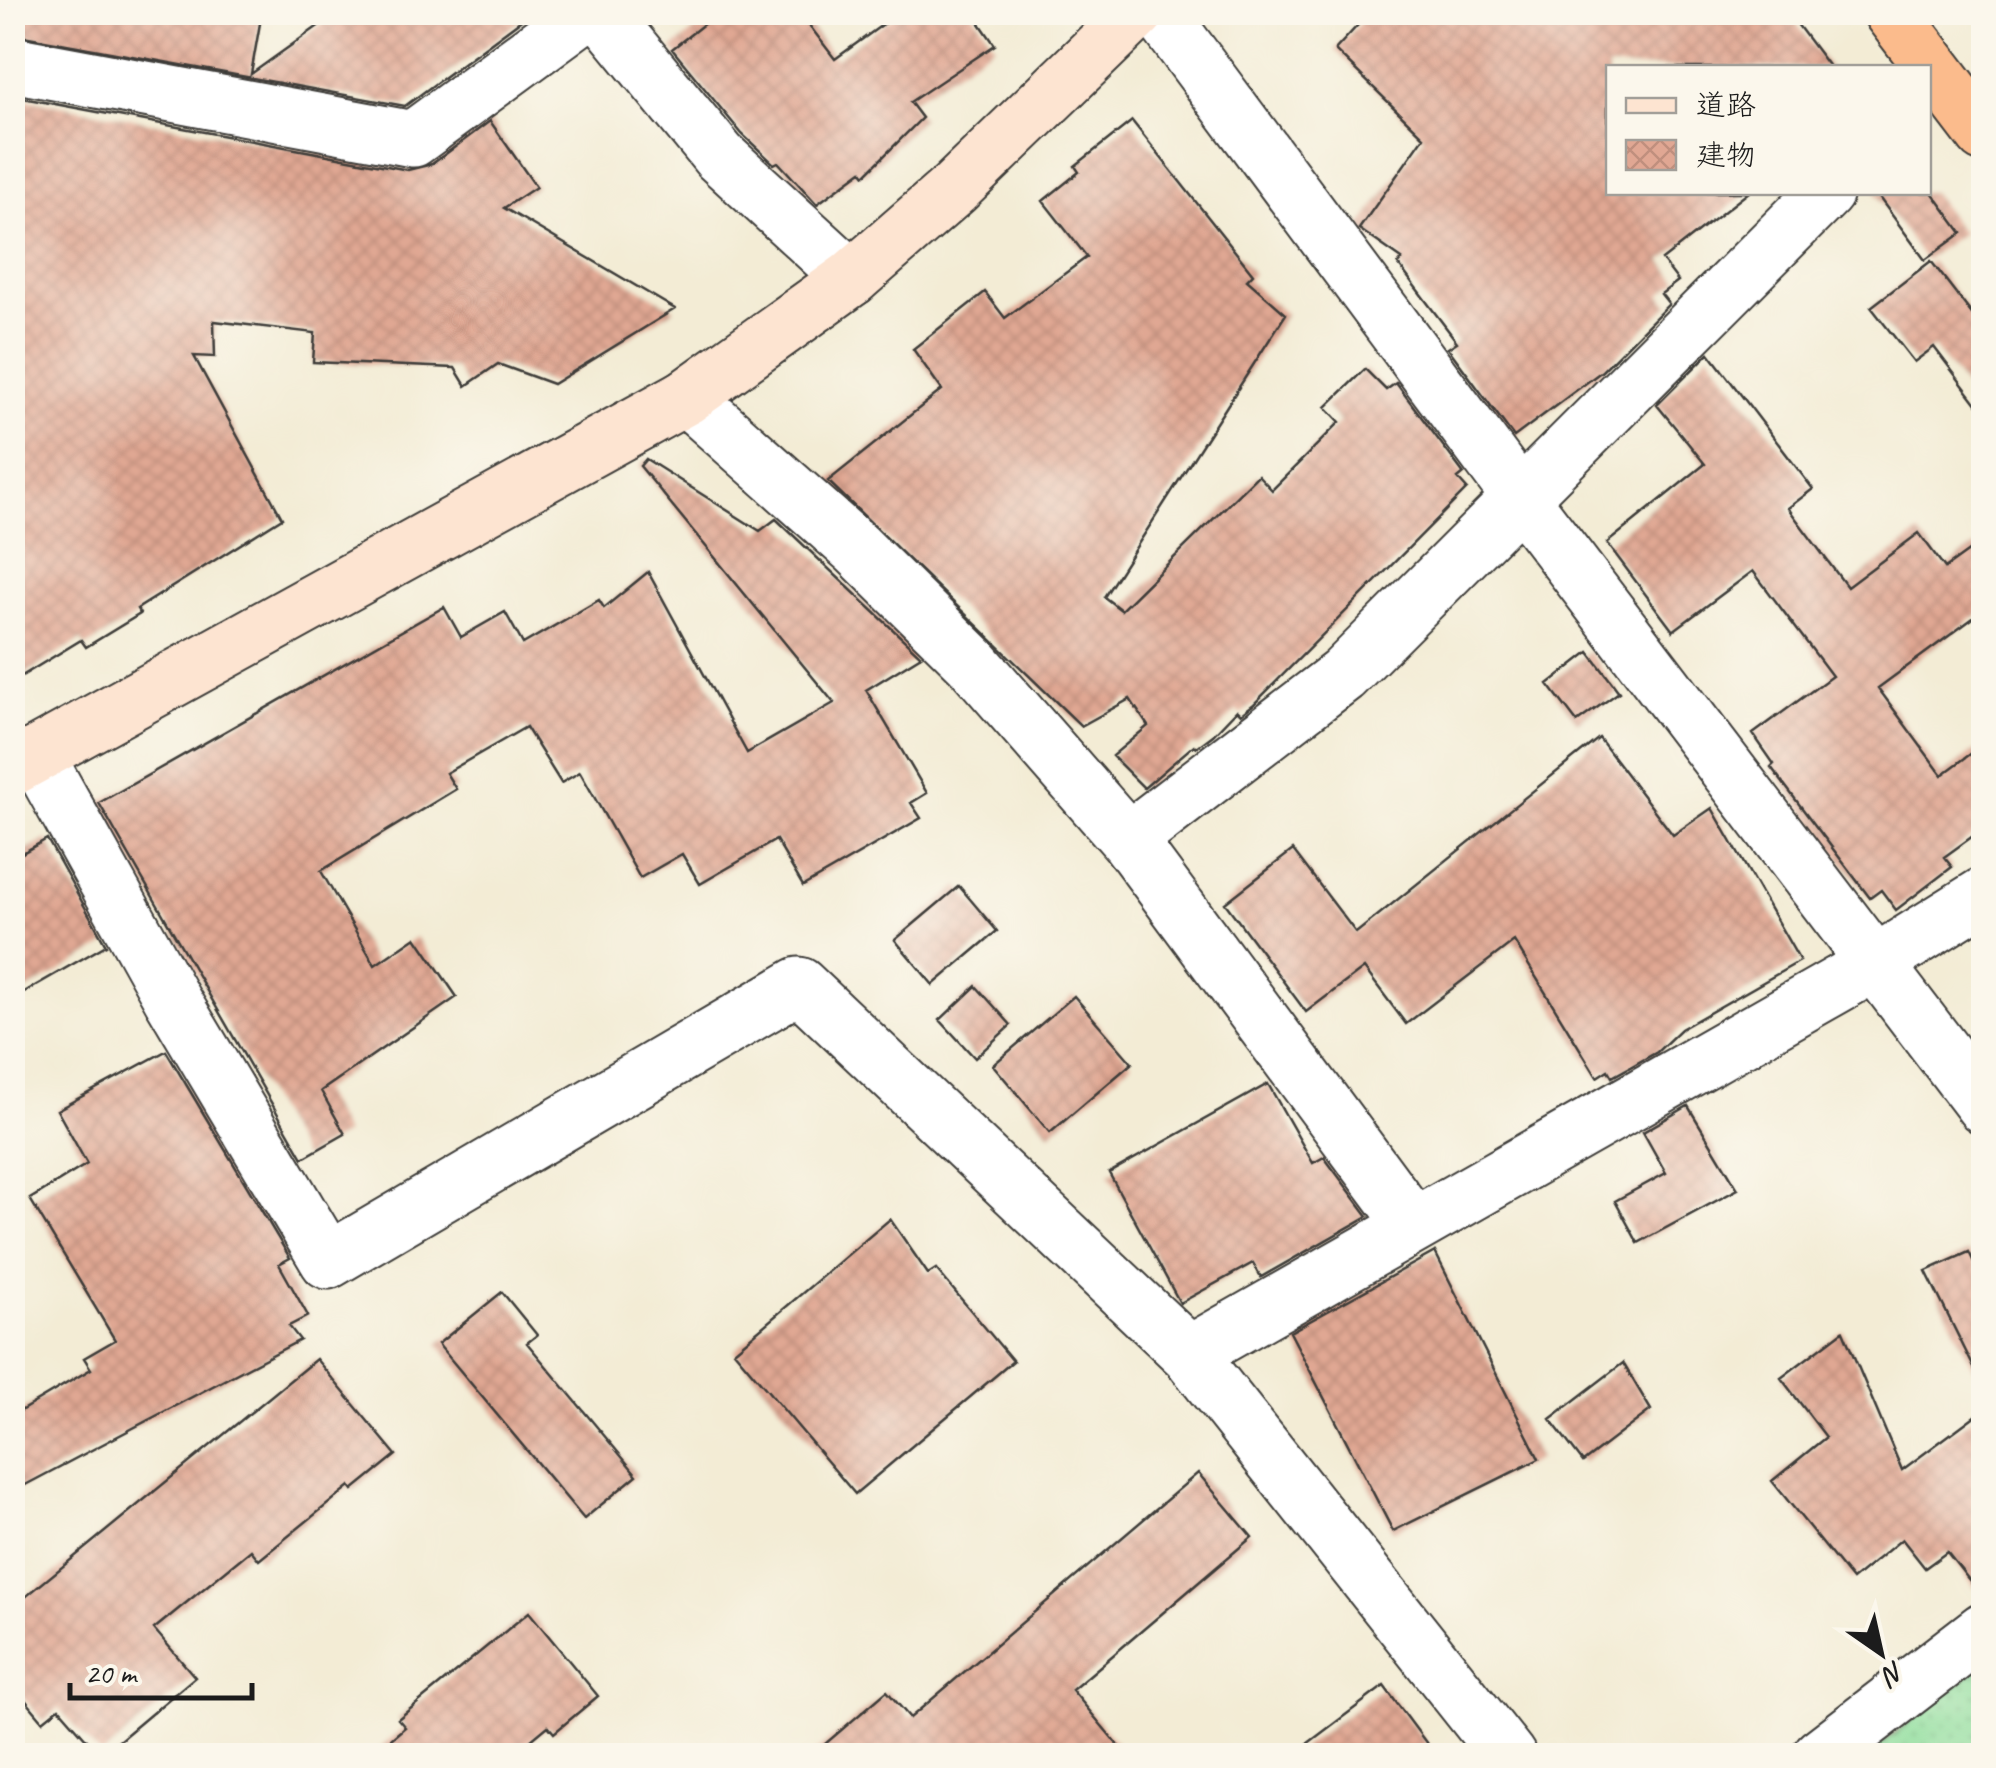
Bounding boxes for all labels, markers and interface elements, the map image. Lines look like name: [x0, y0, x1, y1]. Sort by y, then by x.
legend: [1606, 65, 1931, 195]
text: 道路: [1696, 86, 1756, 124]
text: 建物: [1696, 136, 1756, 174]
north arrow: [1831, 1603, 1931, 1703]
scale bar: [70, 1638, 252, 1700]
text: 20 m: [85, 1654, 138, 1692]
text: N: [1874, 1654, 1912, 1695]

